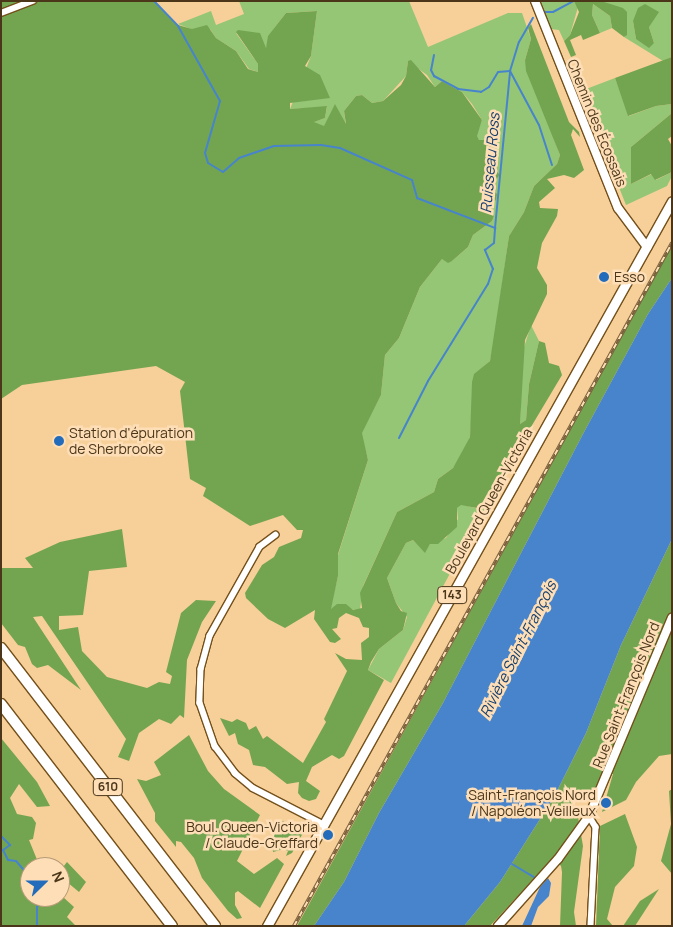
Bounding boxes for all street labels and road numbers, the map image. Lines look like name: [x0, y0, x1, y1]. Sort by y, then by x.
street label: Chemin des Écossais: [564, 57, 630, 189]
street label: Boulevard Queen-Victoria: [442, 425, 536, 577]
road number: 143: [437, 586, 467, 604]
street label: Rue Saint-François Nord: [589, 620, 663, 770]
road number: 610: [92, 778, 124, 796]

